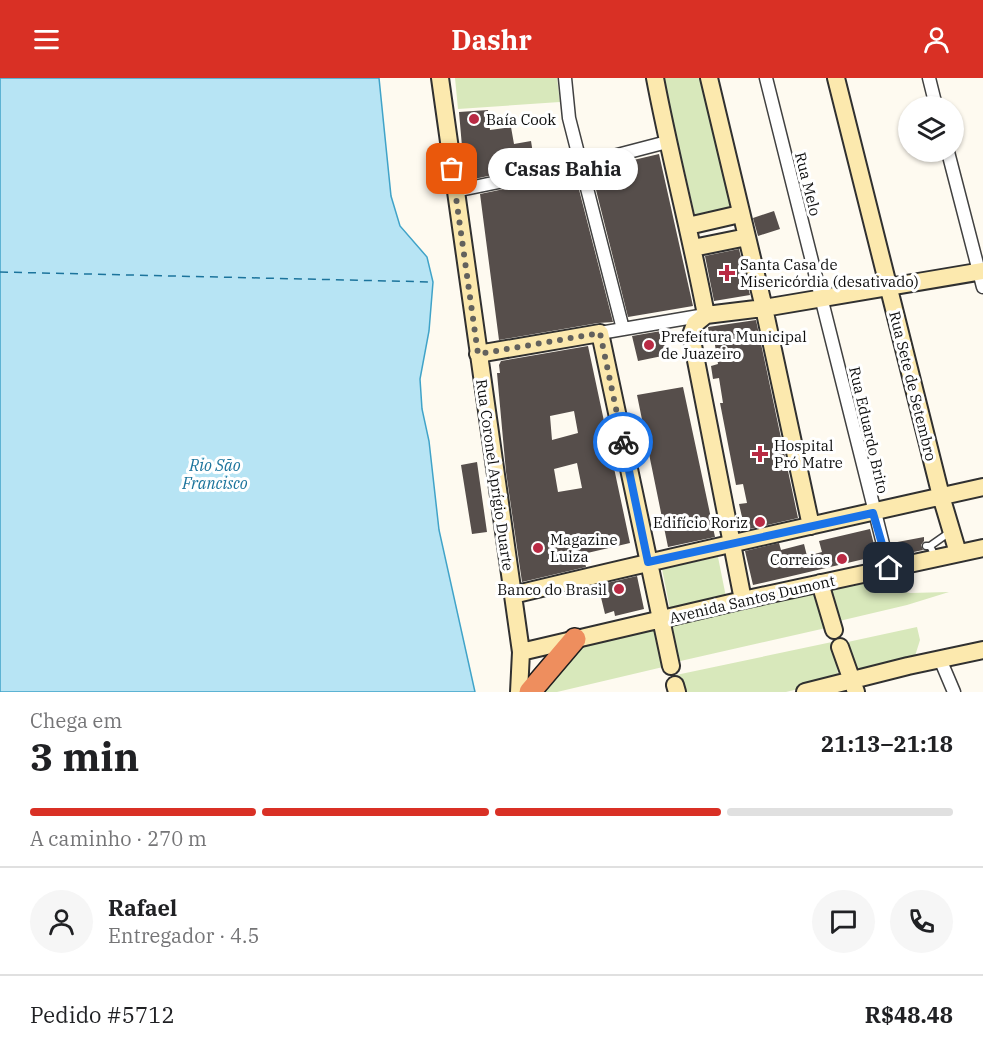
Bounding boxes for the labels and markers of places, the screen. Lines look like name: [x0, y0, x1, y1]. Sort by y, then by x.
place label: Baía Cook: [486, 110, 556, 129]
marker: Baía Cook: [467, 112, 481, 126]
pin: [426, 143, 477, 194]
callout: Casas Bahia: [488, 148, 638, 190]
place label: Santa Casa de Misericórdia (desativado): [740, 255, 919, 291]
marker: Santa Casa de Misericórdia (desativado): [718, 264, 736, 282]
place label: Prefeitura Municipal de Juazeiro: [661, 327, 807, 363]
marker: Prefeitura Municipal de Juazeiro: [642, 338, 656, 352]
place label: Hospital Pró Matre: [774, 436, 843, 472]
marker: Hospital Pró Matre: [751, 445, 769, 463]
place label: Edifício Roriz: [653, 513, 748, 532]
marker: Edifício Roriz: [753, 515, 767, 529]
place label: Magazine Luiza: [550, 530, 617, 566]
marker: Magazine Luiza: [531, 541, 545, 555]
pin: [863, 542, 914, 593]
place label: Correios: [770, 550, 830, 569]
marker: Correios: [835, 552, 849, 566]
place label: Banco do Brasil: [497, 580, 607, 599]
marker: Banco do Brasil: [612, 582, 626, 596]

